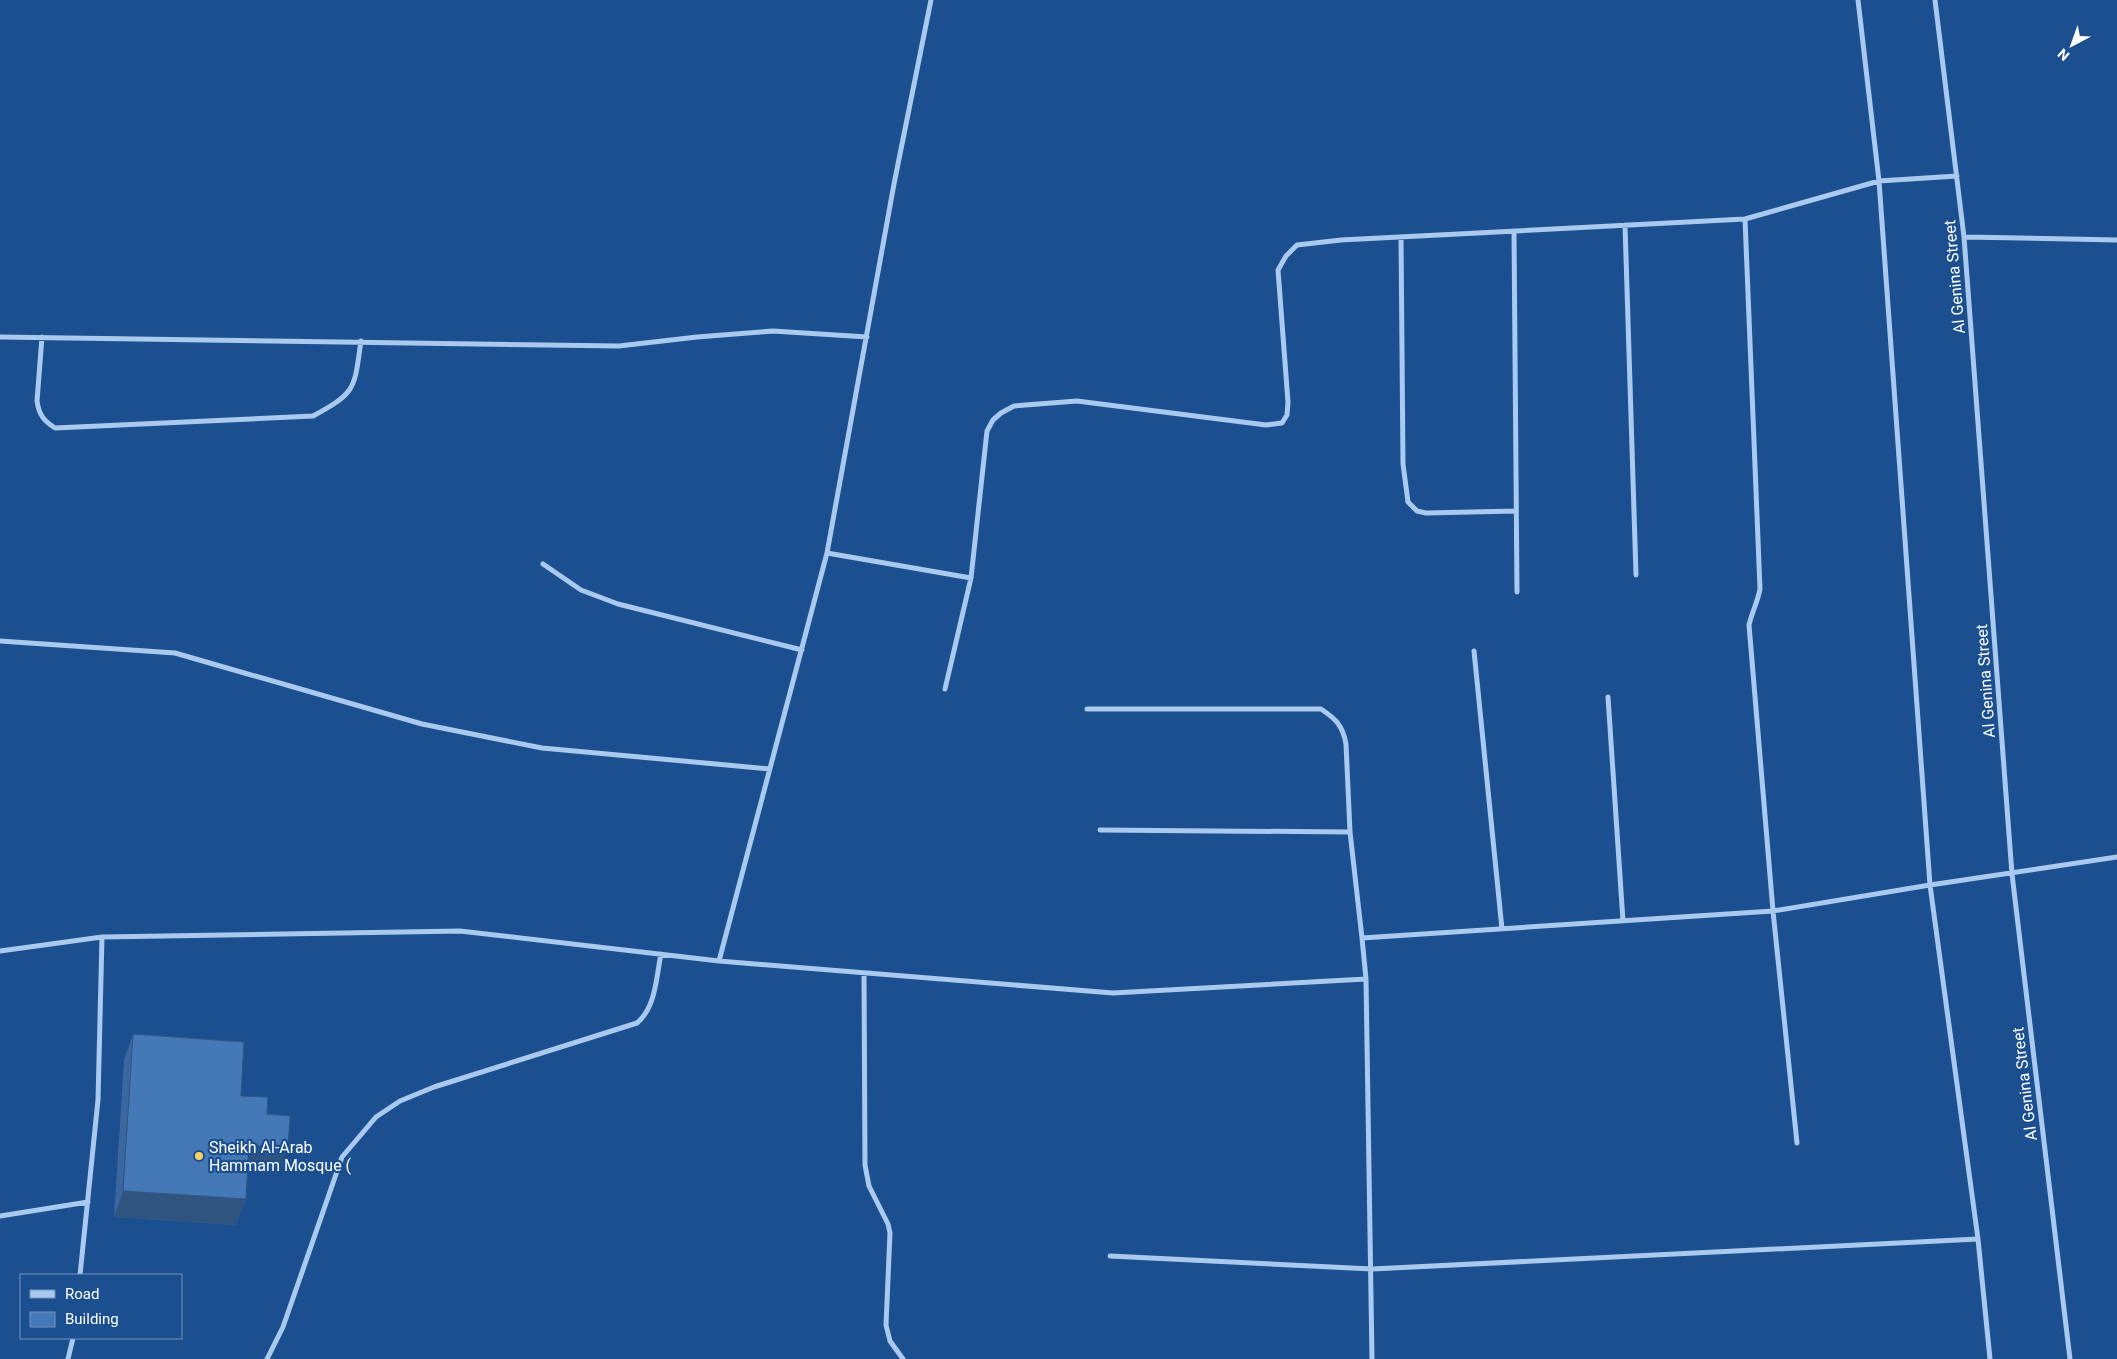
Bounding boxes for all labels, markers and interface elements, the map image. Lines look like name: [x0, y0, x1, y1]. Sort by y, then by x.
north arrow: [2047, 20, 2097, 70]
text: N: [2054, 46, 2072, 64]
street label: Al Genina Street: [1940, 219, 1969, 335]
street label: Al Genina Street: [1972, 623, 1999, 739]
street label: Al Genina Street: [2008, 1026, 2041, 1142]
place label: Sheikh Al-Arab Hammam Mosque (: [209, 1138, 352, 1175]
marker: Sheikh Al-Arab Hammam Mosque (: [193, 1150, 205, 1162]
legend: [20, 1274, 182, 1339]
text: Road: [65, 1285, 99, 1303]
text: Building: [65, 1310, 119, 1328]

